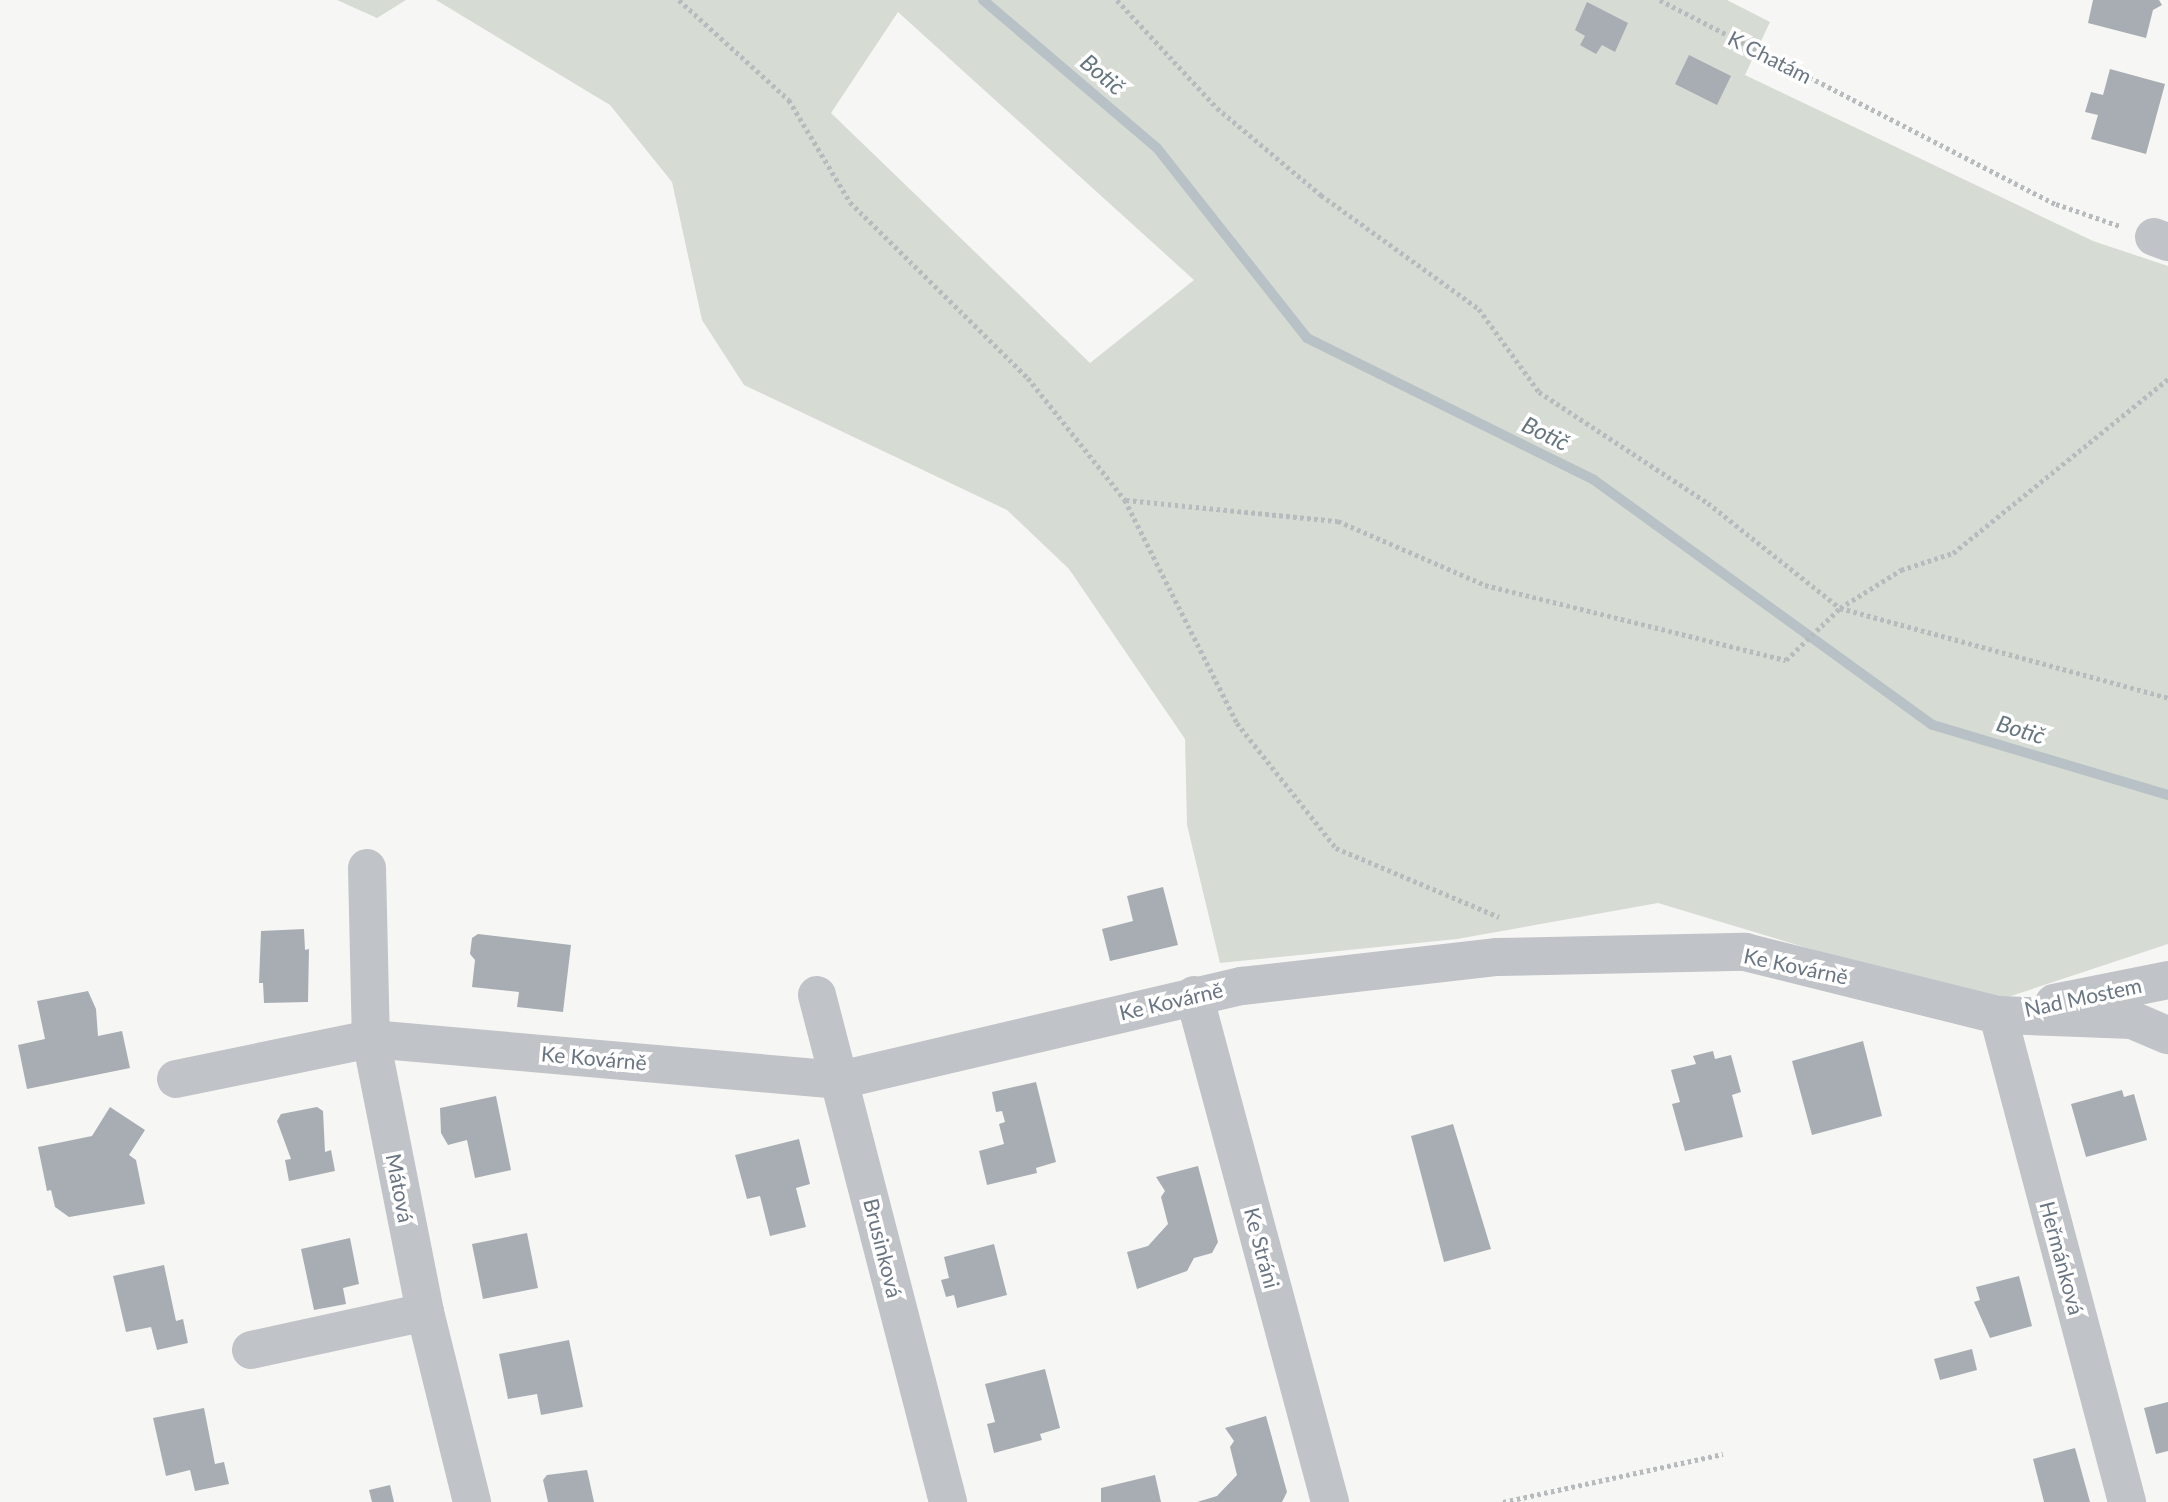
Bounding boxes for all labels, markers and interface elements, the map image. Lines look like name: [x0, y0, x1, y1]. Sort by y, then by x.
street label: K Chatám: [1724, 25, 1816, 89]
water label: Botič: [1075, 48, 1131, 100]
water label: Botič: [1518, 410, 1574, 456]
water label: Botič: [1994, 709, 2048, 749]
street label: Ke Kovárně: [1742, 943, 1850, 989]
street label: Nad Mostem: [2022, 972, 2144, 1022]
street label: Ke Kovárně: [1117, 977, 1225, 1025]
street label: Ke Kovárně: [540, 1041, 648, 1075]
street label: Mátová: [381, 1151, 419, 1225]
street label: Brusinková: [859, 1196, 907, 1300]
street label: Heřmánková: [2035, 1198, 2089, 1318]
street label: Ke Stráni: [1239, 1205, 1285, 1291]

